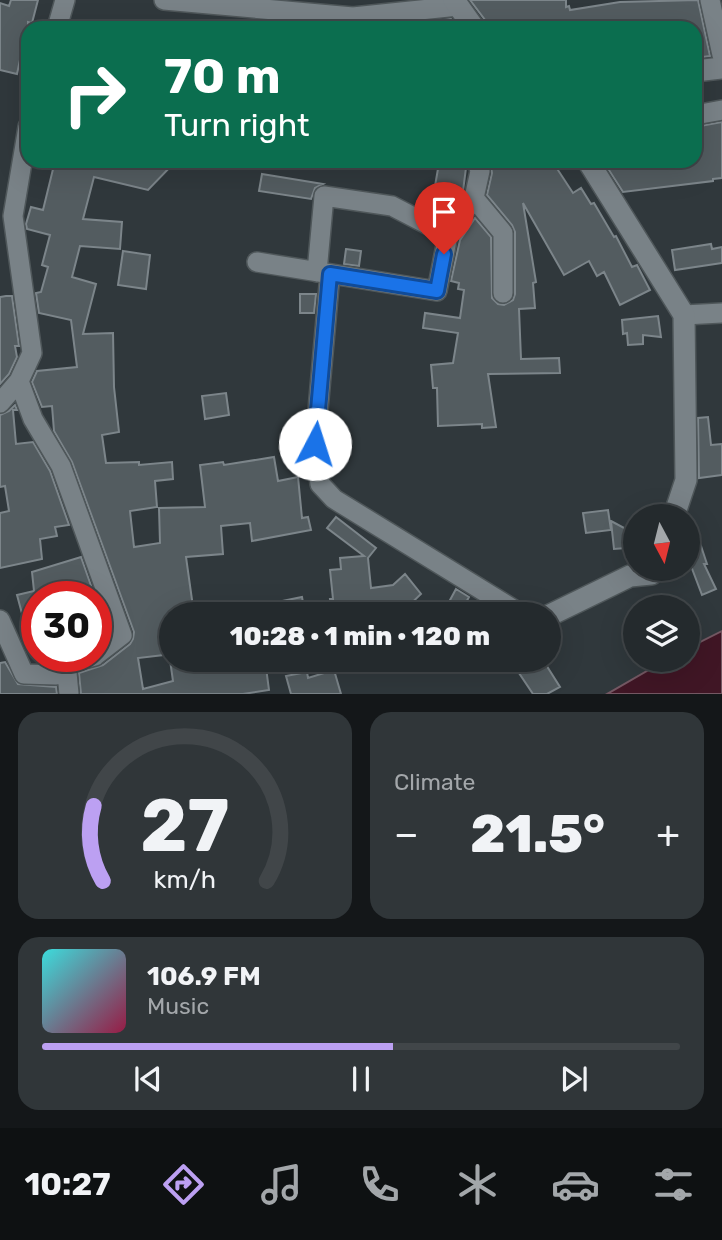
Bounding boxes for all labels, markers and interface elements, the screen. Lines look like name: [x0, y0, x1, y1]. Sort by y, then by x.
text: 70 m: [164, 47, 281, 105]
icon: right: [49, 49, 140, 140]
text: Turn right: [164, 106, 309, 144]
pin: [414, 182, 474, 254]
icon: arrive: [425, 193, 463, 231]
position arrow: [278, 407, 352, 481]
north arrow: [623, 504, 700, 581]
map controls: [623, 504, 700, 672]
speed limit sign: 30: [21, 581, 112, 672]
button: layers: [623, 595, 700, 672]
text: 10:28 · 1 min · 120 m: [230, 621, 490, 652]
text: Climate: [394, 768, 475, 796]
text: 27: [140, 784, 230, 870]
text: 21.5°: [470, 803, 605, 865]
text: −: [394, 811, 419, 857]
text: +: [656, 811, 680, 857]
text: km/h: [154, 865, 216, 894]
text: 106.9 FM: [147, 961, 261, 992]
text: Music: [147, 992, 209, 1020]
icon: previous: [129, 1060, 167, 1098]
icon: pause: [342, 1060, 380, 1098]
icon: next: [555, 1060, 593, 1098]
icon: directions: [159, 1160, 208, 1209]
icon: music: [257, 1160, 306, 1209]
icon: phone: [355, 1160, 404, 1209]
icon: climate: [453, 1160, 502, 1209]
icon: car: [551, 1160, 600, 1209]
icon: filters: [649, 1160, 698, 1209]
text: 10:27: [24, 1165, 111, 1203]

